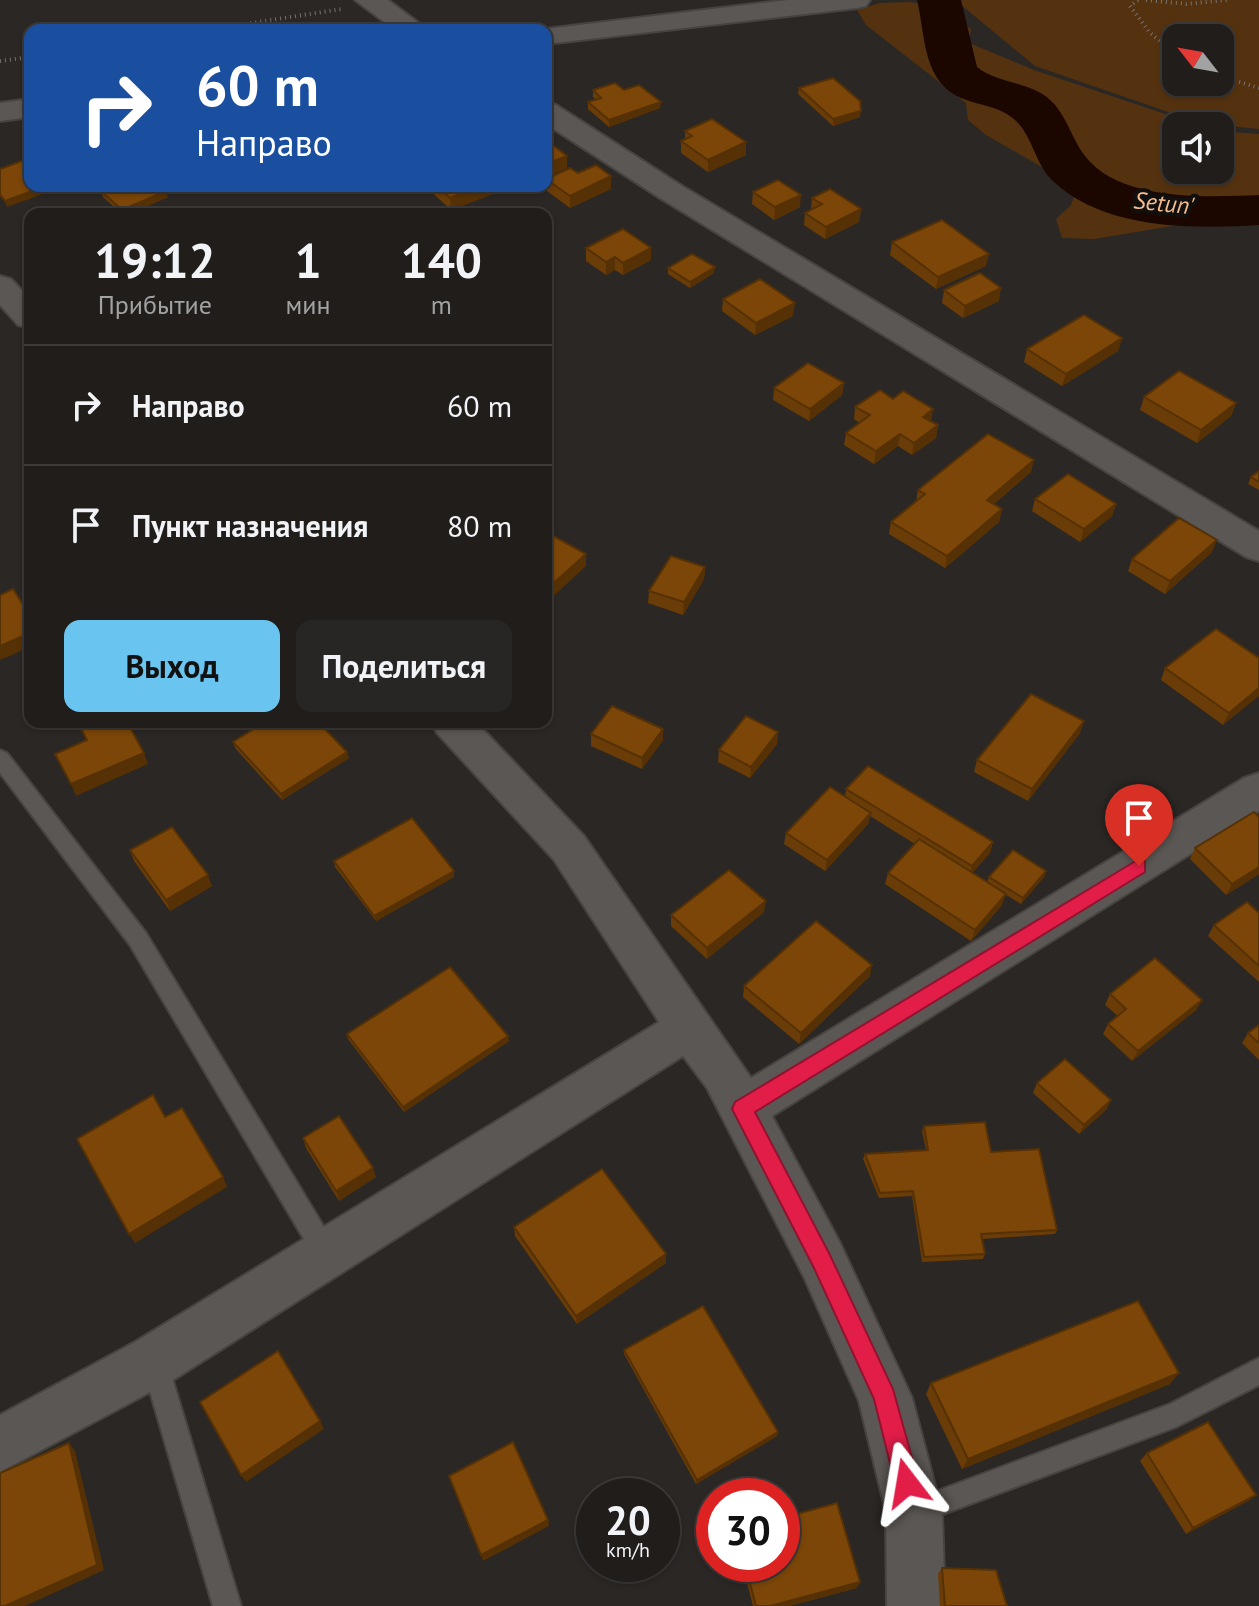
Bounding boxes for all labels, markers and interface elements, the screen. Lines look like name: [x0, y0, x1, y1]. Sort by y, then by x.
north arrow: [1162, 24, 1234, 96]
map controls: [1162, 24, 1234, 184]
text: 60 m: [196, 49, 319, 121]
icon: right: [64, 56, 168, 160]
button: sound: [1162, 112, 1234, 184]
text: Направо: [196, 119, 332, 166]
water label: Setun': [1132, 184, 1197, 222]
text: 19:12: [94, 229, 216, 291]
text: 1: [294, 229, 322, 291]
text: 140: [400, 229, 482, 291]
text: Прибытие: [98, 288, 212, 321]
text: мин: [286, 288, 331, 321]
text: m: [431, 288, 452, 321]
icon: right: [64, 383, 108, 427]
text: Направо: [132, 386, 245, 425]
text: 60 m: [447, 386, 512, 425]
icon: arrive: [64, 503, 108, 547]
text: Пункт назначения: [132, 506, 368, 545]
text: 80 m: [447, 506, 512, 545]
button: Выход: [64, 620, 280, 712]
button: Поделиться: [296, 620, 512, 712]
pin: [1105, 784, 1173, 866]
icon: arrive: [1117, 796, 1161, 840]
position arrow: [865, 1441, 949, 1525]
speed limit sign: 30: [696, 1478, 800, 1582]
text: 20: [605, 1494, 651, 1546]
text: km/h: [606, 1537, 650, 1563]

